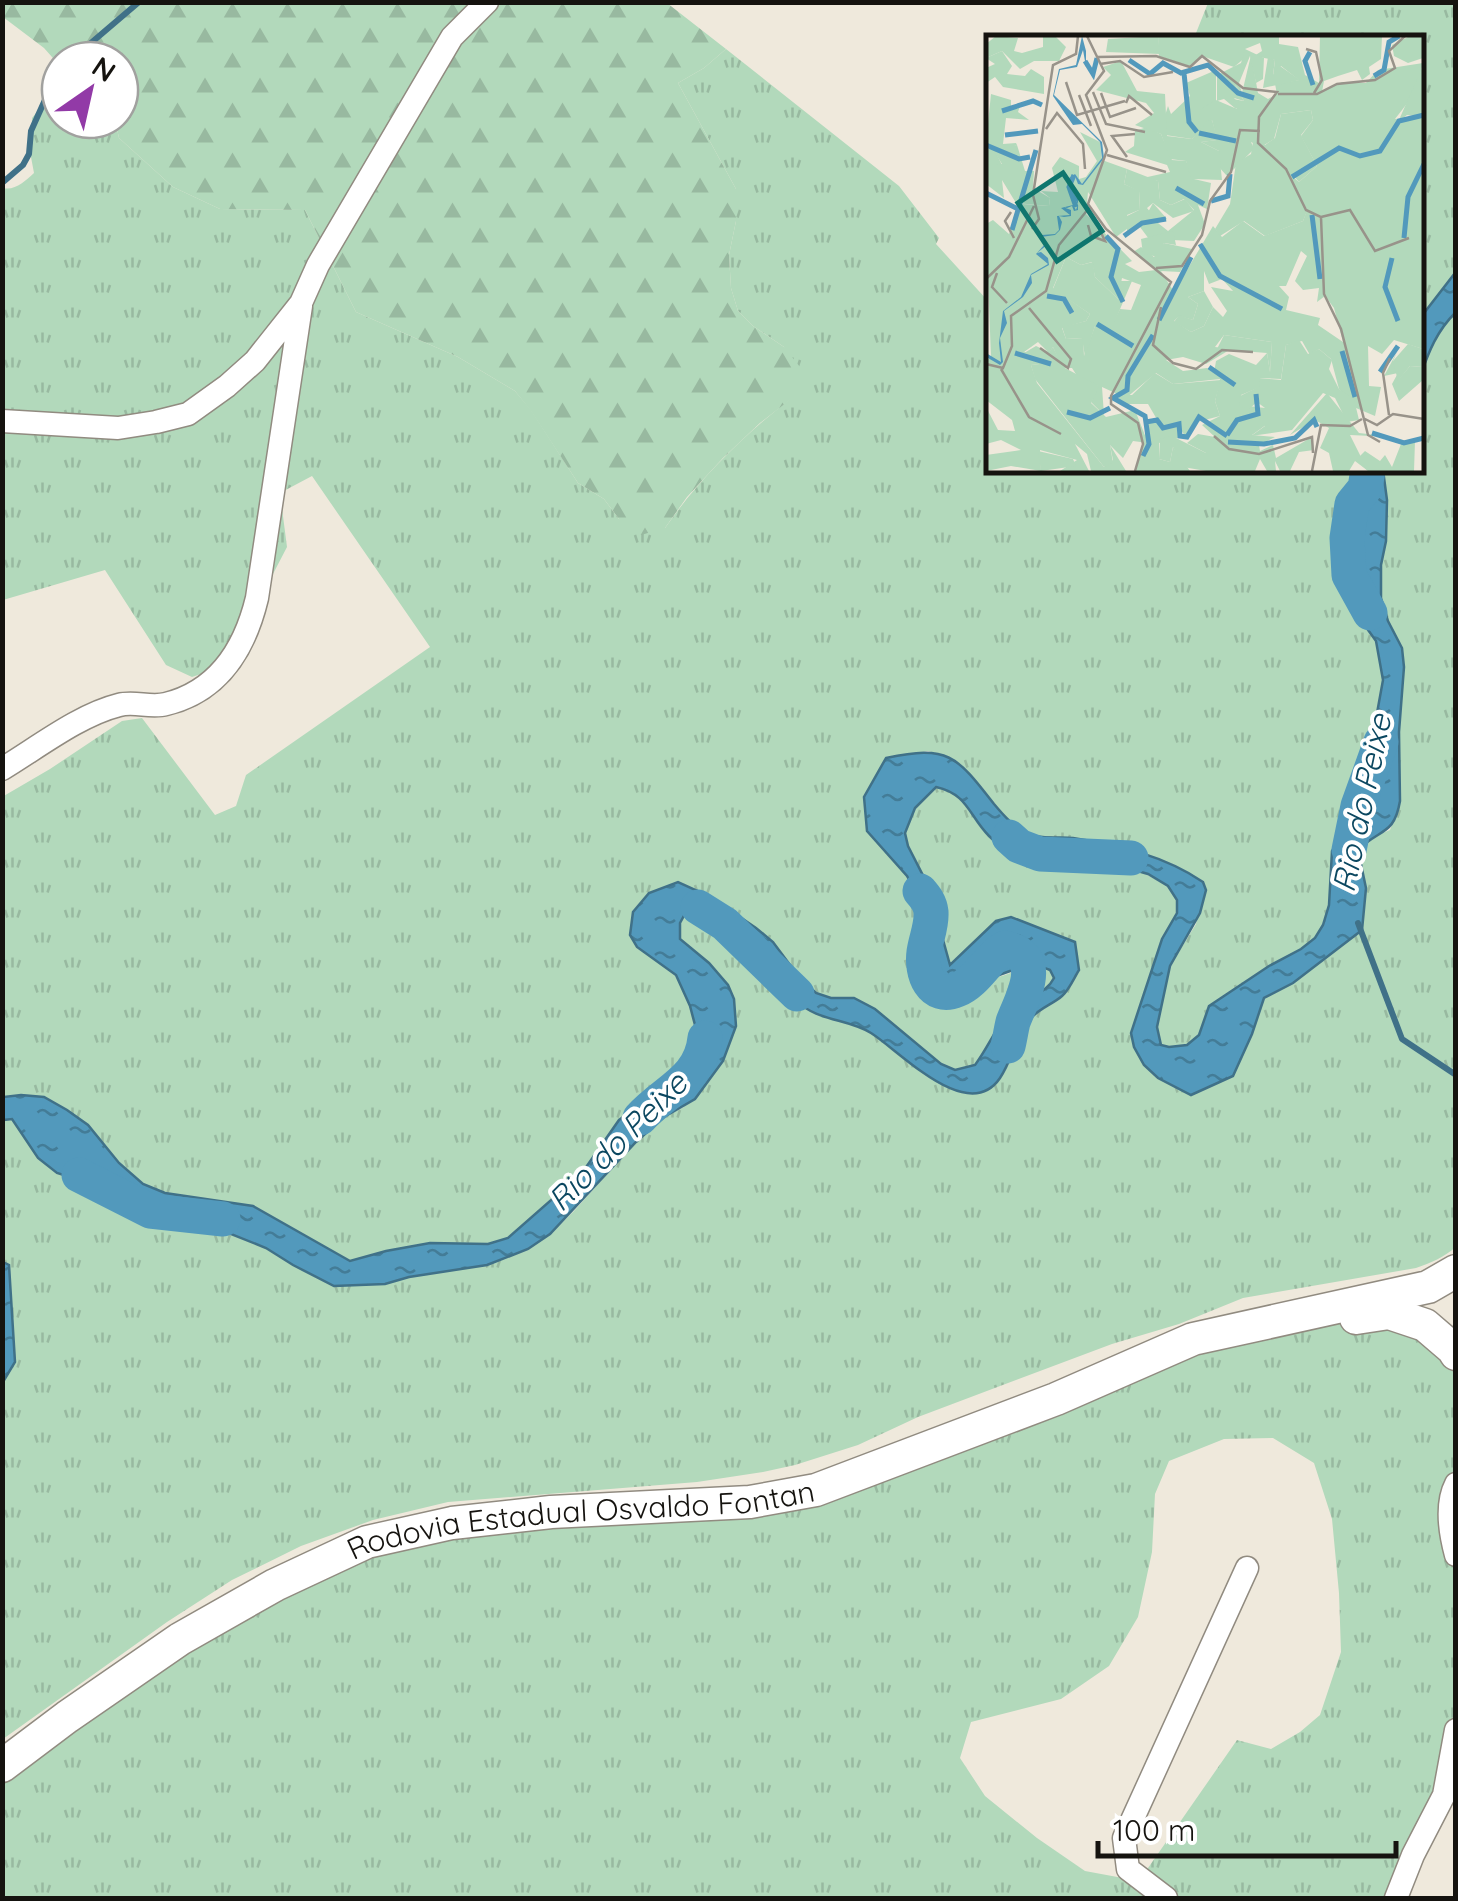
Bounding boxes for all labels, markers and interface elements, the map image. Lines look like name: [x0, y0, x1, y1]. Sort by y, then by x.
inset map: [986, 35, 1423, 472]
north arrow: [40, 40, 140, 140]
text: N: [86, 49, 123, 89]
water label: Rio do Peixe: [1323, 709, 1400, 896]
water label: Rio do Peixe: [539, 1062, 696, 1219]
street label: Rodovia Estadual Osvaldo Fontan: [341, 1472, 818, 1568]
scale bar: [1098, 1796, 1396, 1858]
text: 100 m: [1113, 1811, 1195, 1849]

